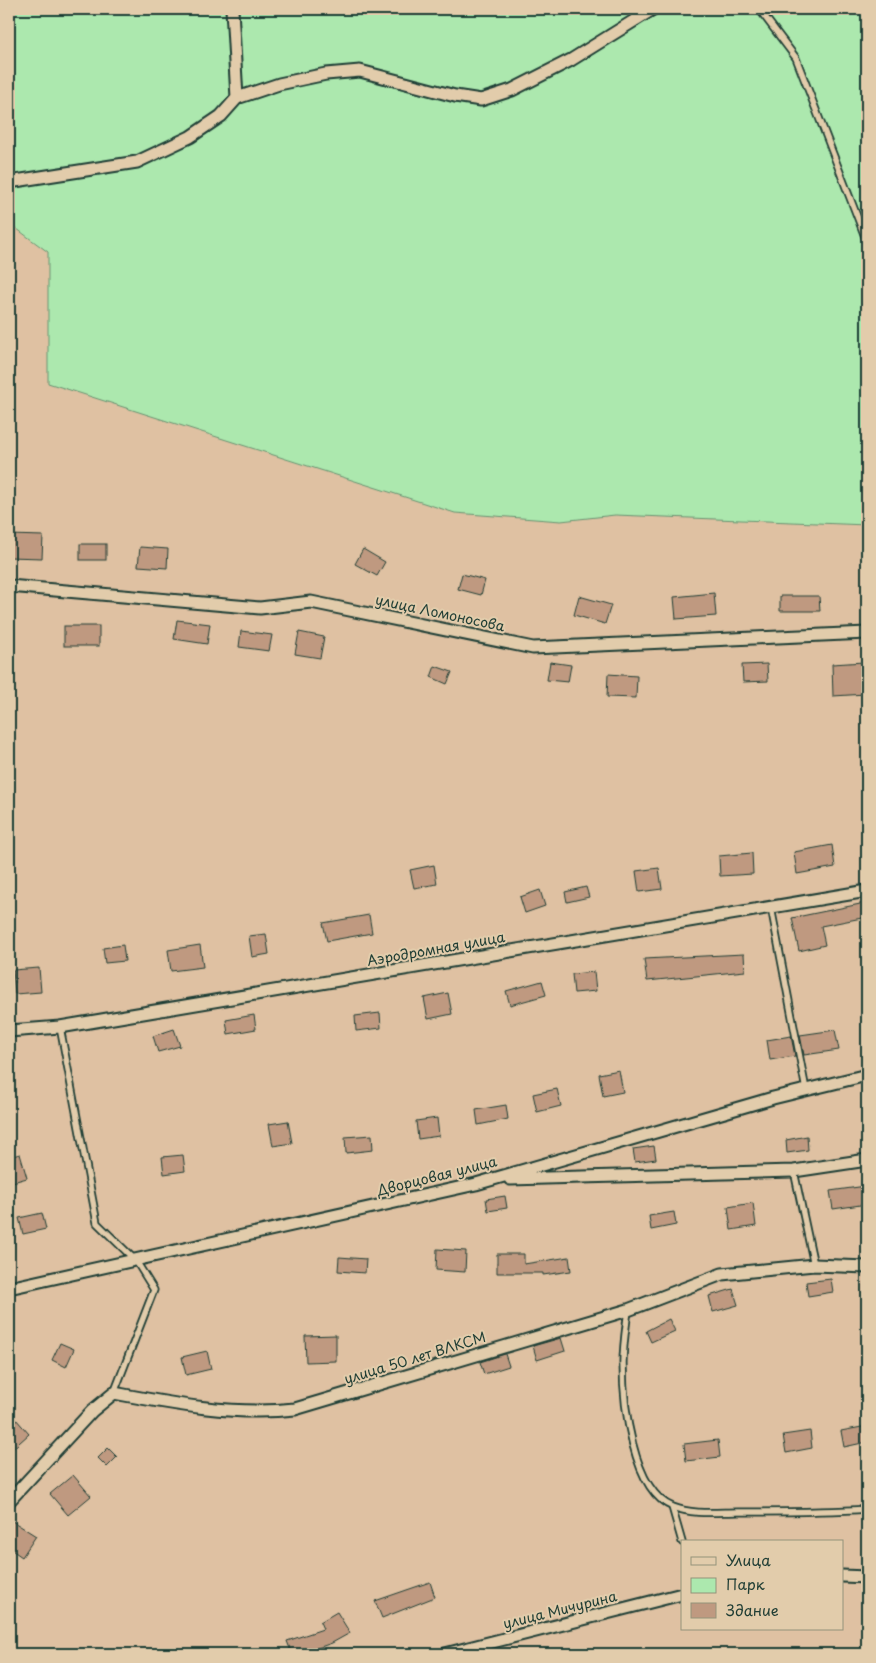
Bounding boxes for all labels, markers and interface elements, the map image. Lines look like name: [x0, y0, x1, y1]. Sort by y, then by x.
street label: улица Ломоносова: [373, 589, 507, 637]
street label: Аэродромная улица: [365, 926, 507, 971]
street label: Дворцовая улица: [374, 1150, 499, 1201]
street label: улица 50 лет ВЛКСМ: [341, 1326, 488, 1389]
legend: [681, 1540, 844, 1630]
text: Улица: [726, 1548, 771, 1571]
text: Парк: [726, 1572, 765, 1595]
street label: улица Мичурина: [501, 1585, 619, 1634]
text: Здание: [726, 1598, 779, 1621]

